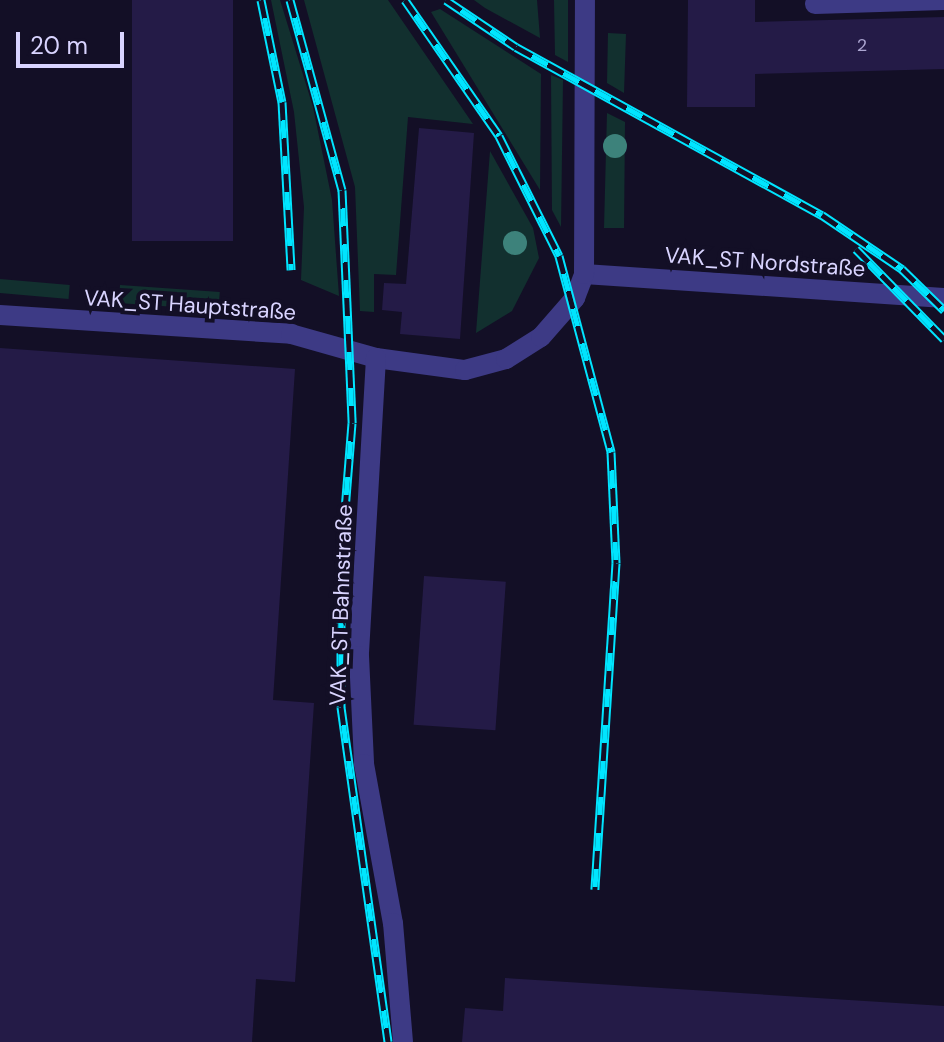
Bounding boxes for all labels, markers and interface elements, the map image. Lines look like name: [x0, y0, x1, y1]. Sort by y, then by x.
scale bar: [20, 16, 128, 66]
text: 20 m: [30, 30, 88, 61]
house number: 2: [857, 34, 867, 56]
street label: VAK_ST Nordstraße: [664, 242, 866, 282]
street label: VAK_ST Hauptstraße: [83, 284, 297, 326]
street label: VAK_ST Bahnstraße: [324, 504, 358, 706]

